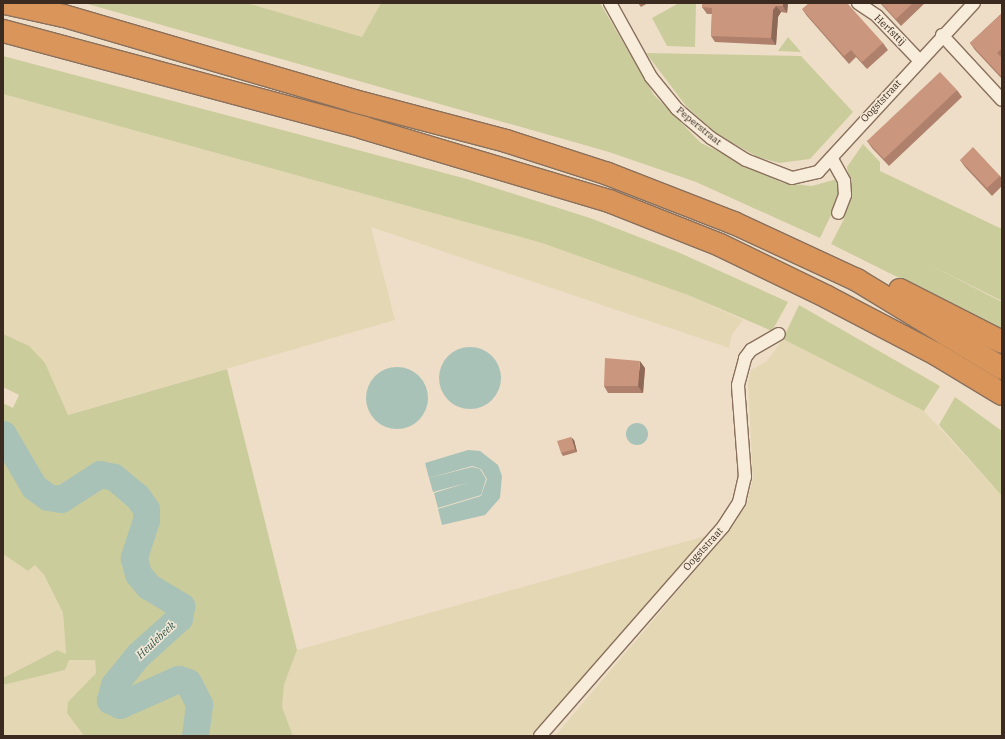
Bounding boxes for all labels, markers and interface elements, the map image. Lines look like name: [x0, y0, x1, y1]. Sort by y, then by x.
street label: Herfsttij: [872, 12, 908, 48]
street label: Oogststraat: [858, 77, 904, 125]
street label: Peperstraat: [674, 104, 724, 148]
street label: Oogststraat: [681, 525, 725, 573]
water label: Heulebeek: [134, 619, 178, 661]

